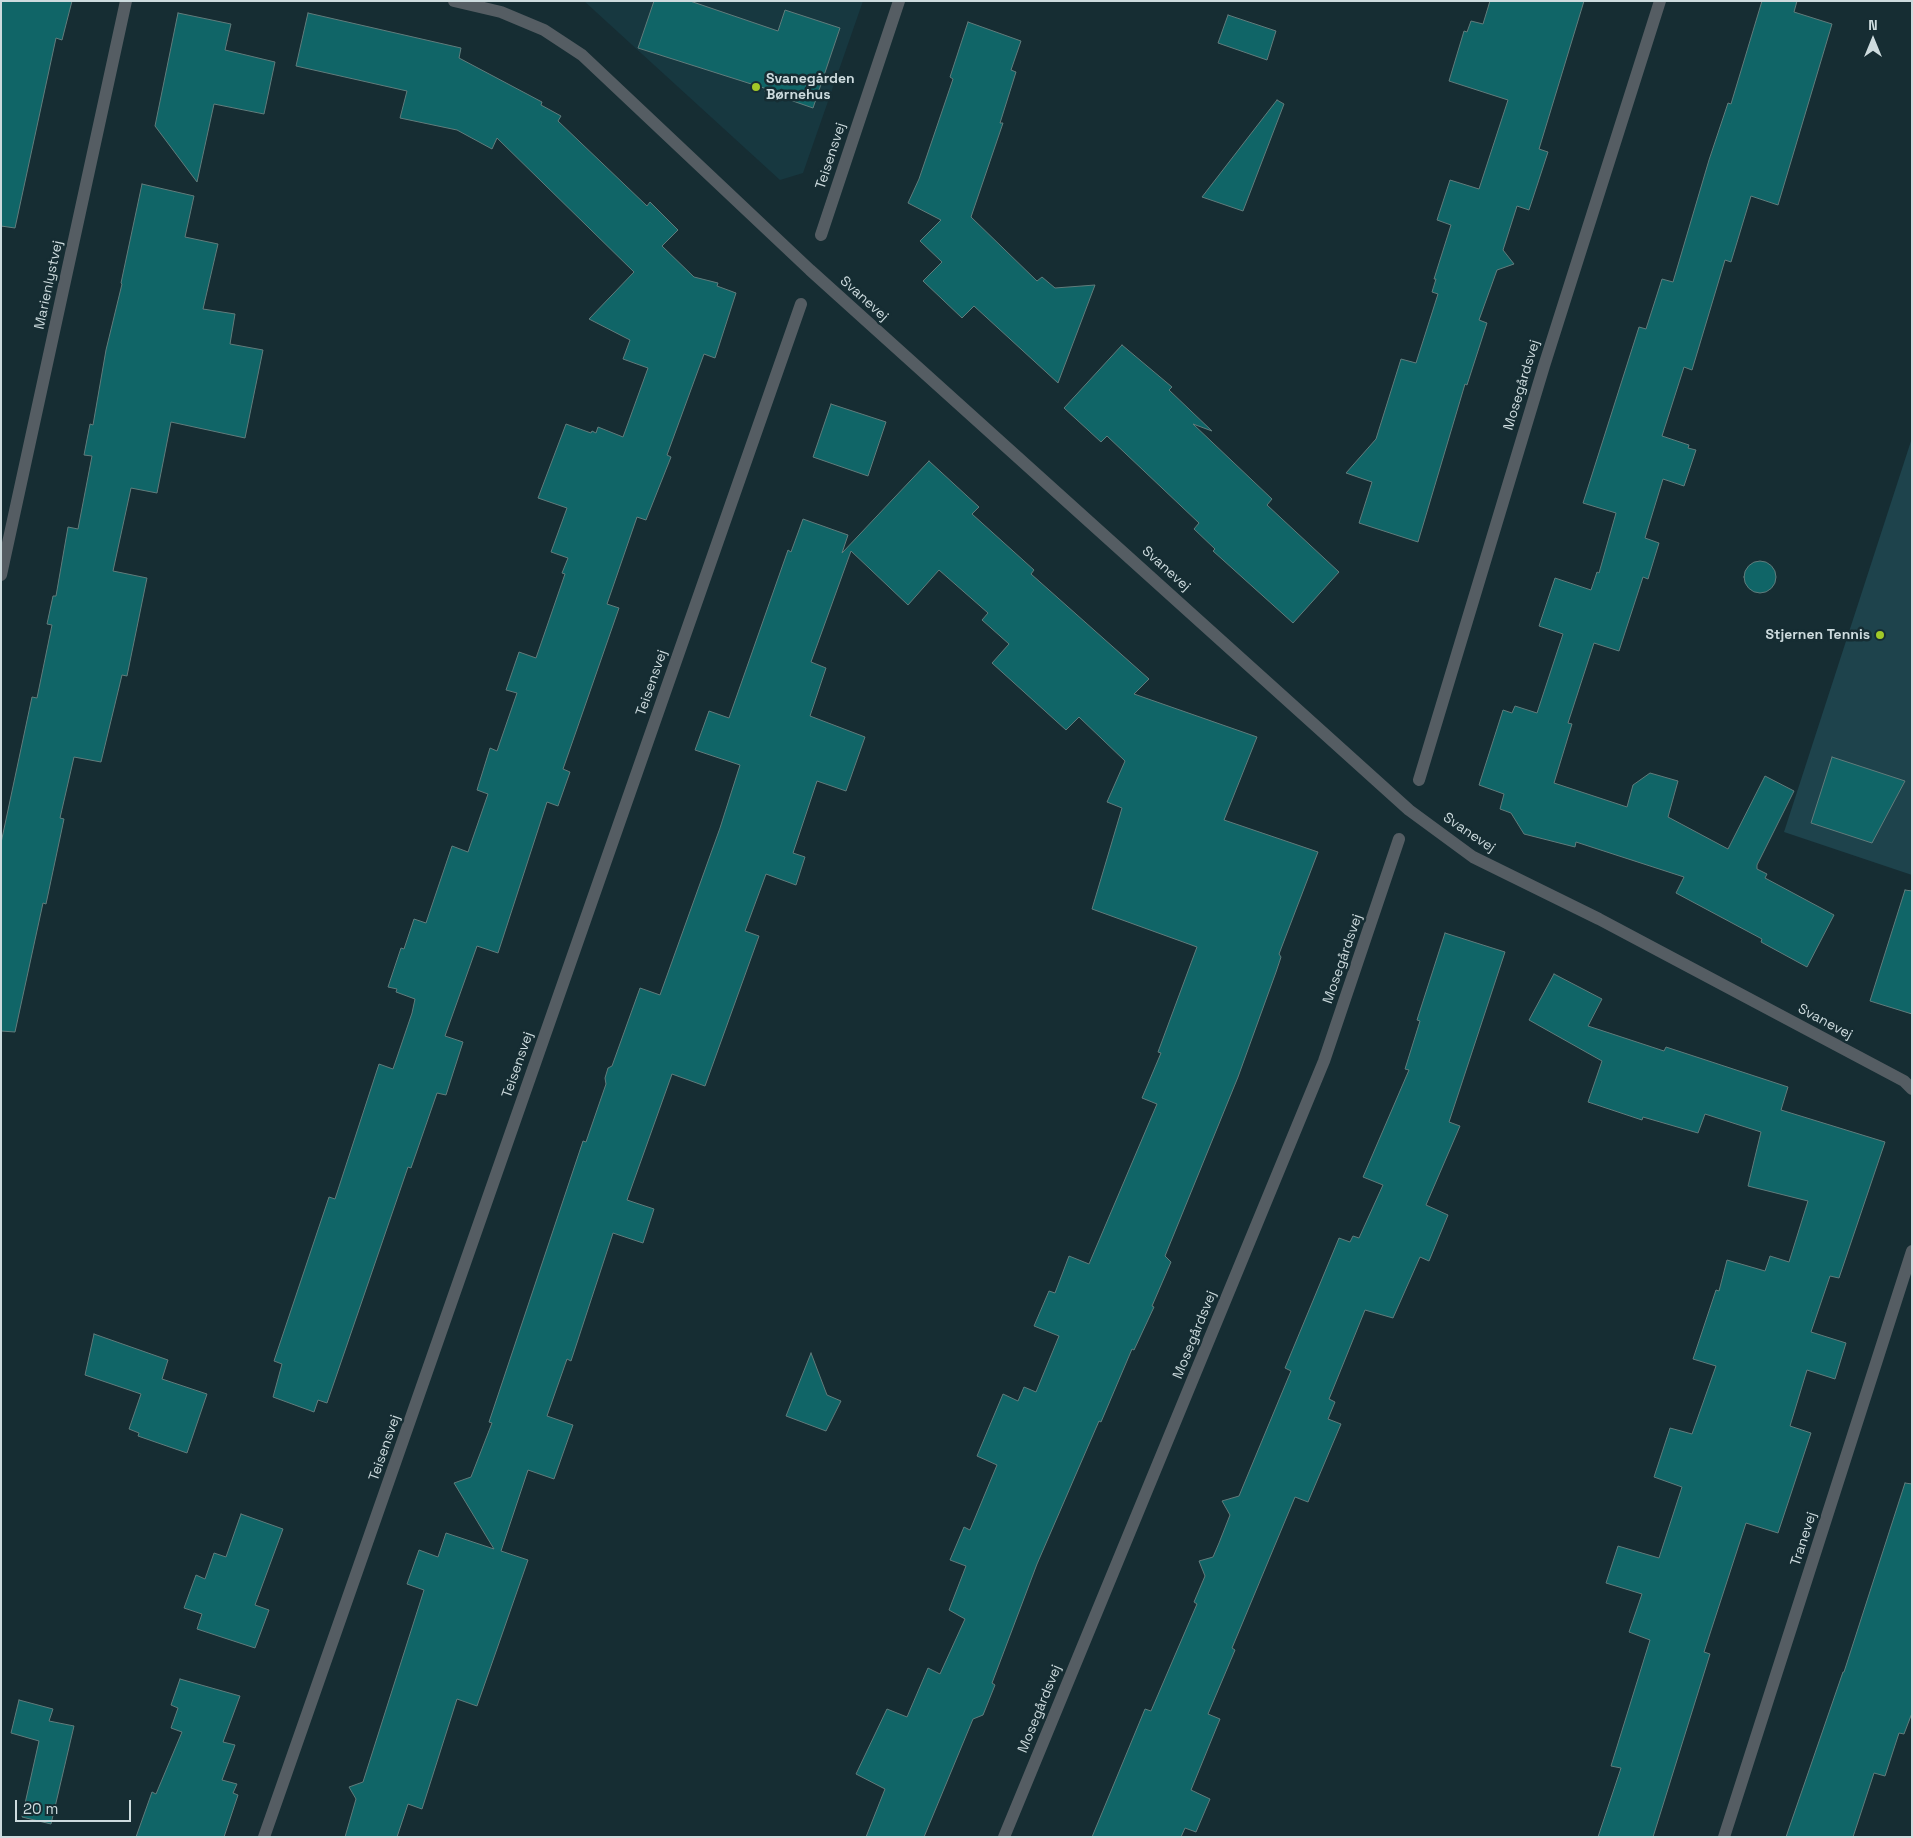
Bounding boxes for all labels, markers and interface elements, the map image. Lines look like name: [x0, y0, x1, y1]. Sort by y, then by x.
north arrow: [1848, 15, 1898, 65]
text: N: [1868, 16, 1878, 34]
place label: Svanegården Børnehus: [766, 71, 855, 104]
marker: Svanegården Børnehus: [750, 81, 762, 93]
street label: Teisensvej: [812, 121, 850, 191]
street label: Marienlystvej: [31, 239, 67, 331]
street label: Svanevej: [836, 273, 892, 325]
street label: Mosegårdsvej: [1500, 338, 1544, 432]
street label: Svanevej: [1138, 543, 1194, 595]
place label: Stjernen Tennis: [1766, 627, 1870, 643]
marker: Stjernen Tennis: [1874, 629, 1886, 641]
street label: Teisensvej: [633, 648, 671, 718]
street label: Svanevej: [1440, 809, 1498, 857]
street label: Mosegårdsvej: [1320, 912, 1366, 1006]
street label: Svanevej: [1795, 1001, 1855, 1043]
street label: Teisensvej: [499, 1030, 537, 1100]
street label: Mosegårdsvej: [1170, 1288, 1220, 1382]
street label: Teisensvej: [366, 1413, 404, 1483]
street label: Tranevej: [1787, 1510, 1821, 1568]
street label: Mosegårdsvej: [1015, 1662, 1065, 1756]
scale bar: [18, 1790, 134, 1822]
text: 20 m: [23, 1799, 58, 1818]

